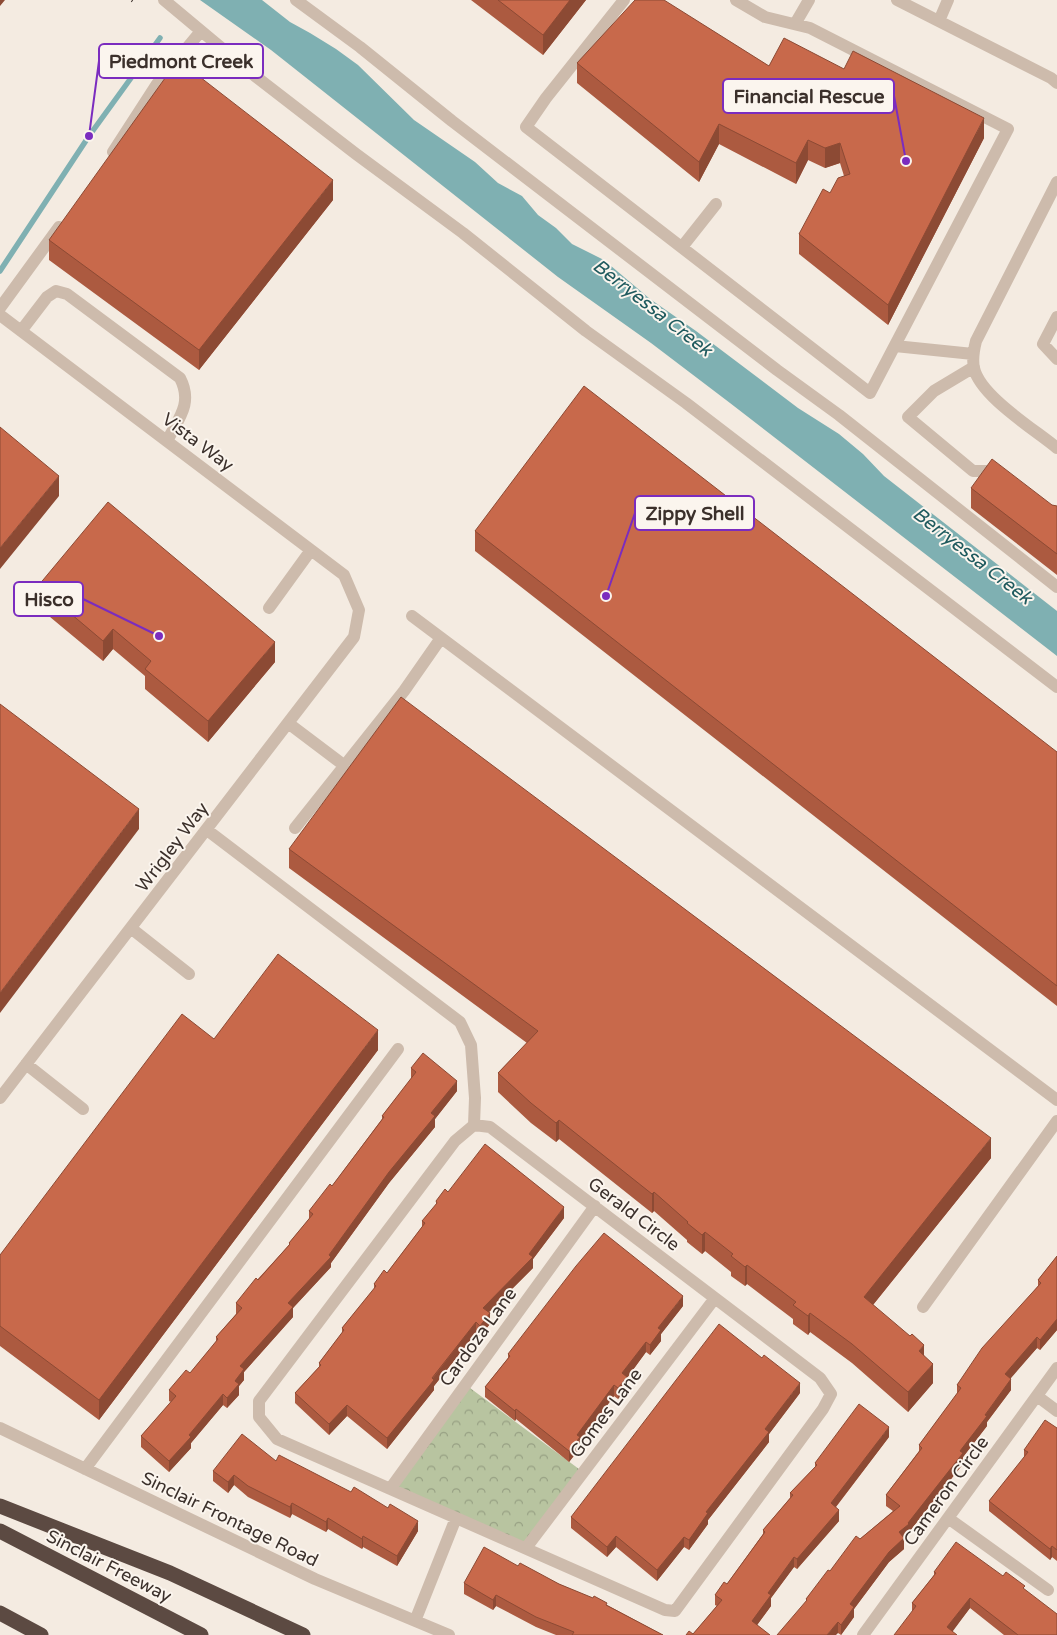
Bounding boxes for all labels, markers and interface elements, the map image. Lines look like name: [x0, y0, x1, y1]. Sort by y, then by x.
callout: Piedmont Creek: [99, 44, 263, 78]
text: Piedmont Creek: [109, 51, 254, 73]
callout: Financial Rescue: [723, 79, 894, 113]
text: Financial Rescue: [734, 86, 885, 108]
water label: Berryessa Creek: [588, 254, 718, 362]
street label: Vista Way: [158, 408, 238, 476]
callout: Zippy Shell: [635, 496, 754, 530]
water label: Berryessa Creek: [908, 502, 1038, 610]
text: Zippy Shell: [645, 503, 745, 526]
callout: Hisco: [14, 582, 83, 616]
text: Hisco: [24, 589, 74, 611]
street label: Wrigley Way: [131, 797, 213, 896]
street label: Gerald Circle: [584, 1172, 684, 1256]
street label: Cardoza Lane: [435, 1283, 521, 1391]
street label: Gomes Lane: [565, 1364, 647, 1462]
street label: Cameron Circle: [899, 1432, 993, 1550]
street label: Sinclair Frontage Road: [138, 1467, 322, 1571]
street label: Sinclair Freeway: [43, 1525, 176, 1607]

